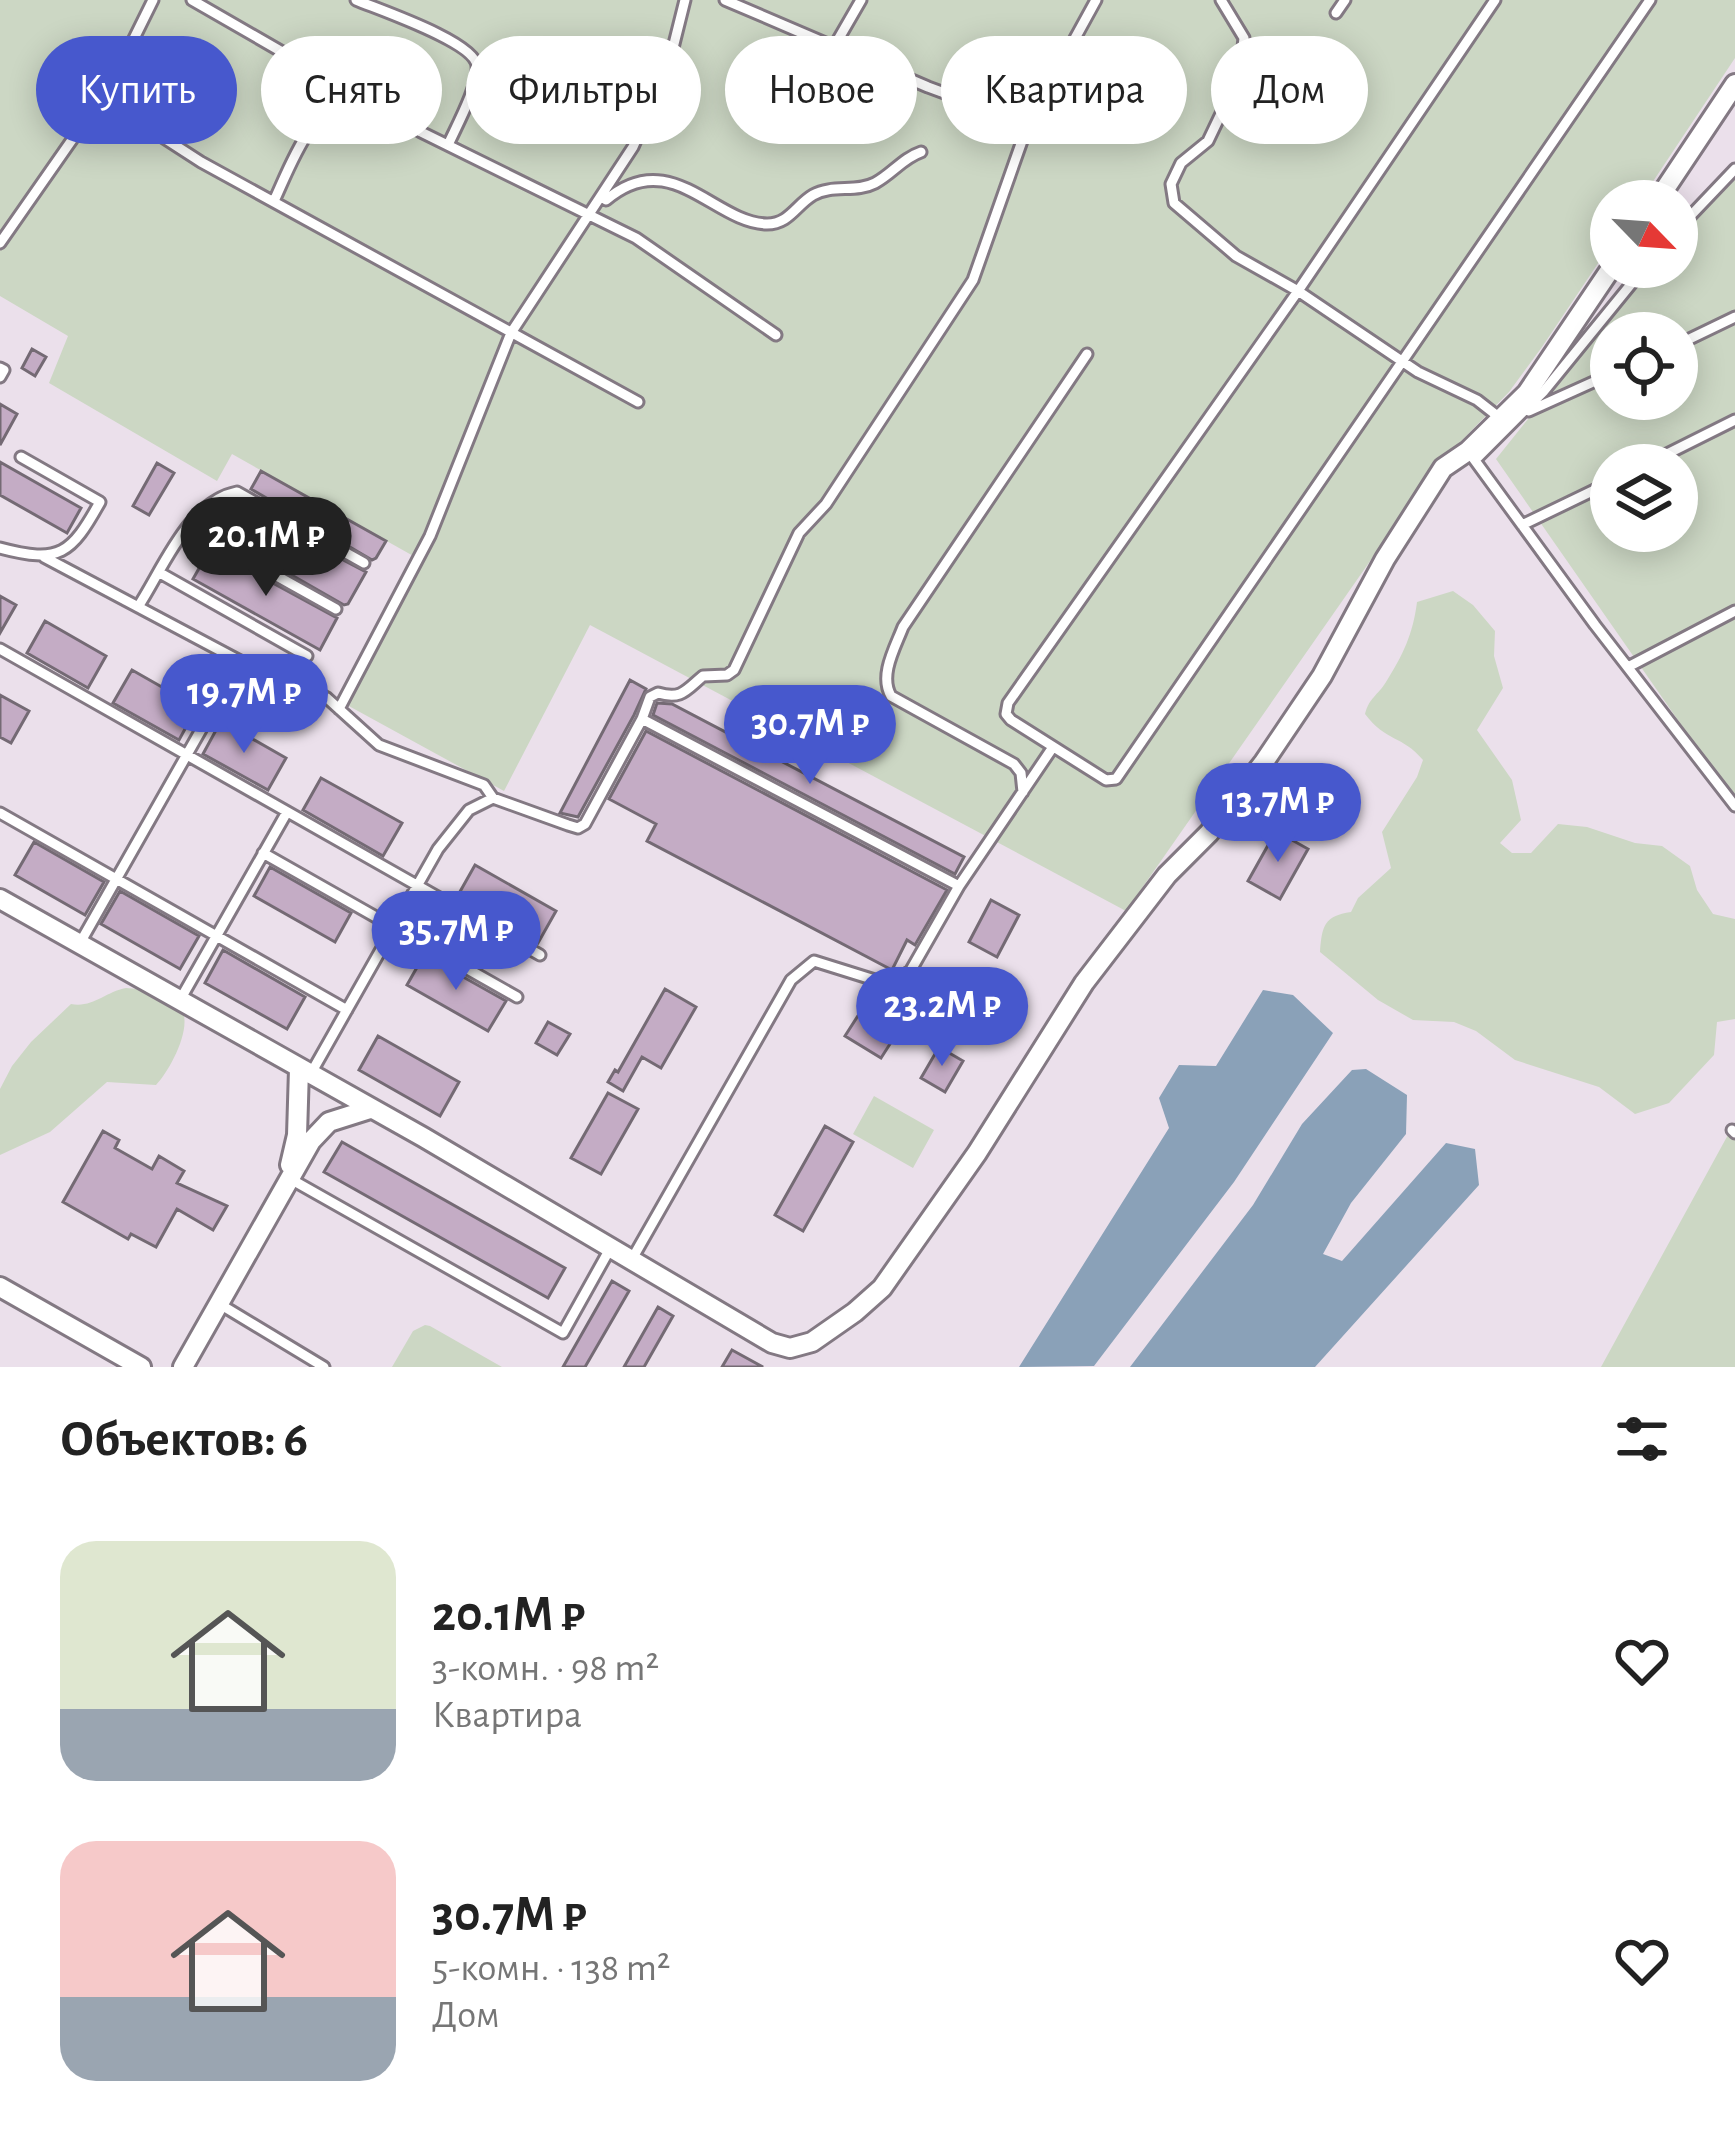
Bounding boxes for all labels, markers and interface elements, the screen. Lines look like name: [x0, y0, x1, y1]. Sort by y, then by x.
chip: Купить: [36, 36, 237, 144]
chip: Снять: [261, 36, 442, 144]
chip: Фильтры: [466, 36, 701, 144]
chip: Новое: [725, 36, 917, 144]
chip: Квартира: [941, 36, 1187, 144]
chip: Дом: [1211, 36, 1368, 144]
north arrow: [1590, 180, 1698, 288]
map controls: [1590, 180, 1698, 552]
button: locate: [1590, 312, 1698, 420]
button: layers: [1590, 444, 1698, 552]
pin: 20.1M ₽: [155, 497, 377, 599]
text: 20.1M ₽: [208, 516, 324, 555]
pin: 19.7M ₽: [133, 654, 355, 756]
text: 19.7M ₽: [187, 673, 301, 712]
pin: 30.7M ₽: [699, 685, 921, 787]
text: 30.7M ₽: [751, 704, 869, 743]
pin: 13.7M ₽: [1167, 763, 1389, 865]
text: 13.7M ₽: [1222, 782, 1334, 821]
pin: 35.7M ₽: [345, 891, 567, 993]
text: 35.7M ₽: [399, 910, 513, 949]
pin: 23.2M ₽: [831, 967, 1053, 1069]
text: 23.2M ₽: [883, 986, 1001, 1025]
icon: filters: [1609, 1406, 1675, 1472]
text: Объектов: 6: [60, 1414, 308, 1465]
icon: home: [156, 1589, 300, 1733]
text: 20.1M ₽: [432, 1589, 585, 1640]
icon: heart: [1609, 1628, 1675, 1694]
text: 3-комн. · 98 m²: [432, 1649, 659, 1688]
text: Квартира: [432, 1696, 582, 1735]
icon: home: [156, 1889, 300, 2033]
text: 30.7M ₽: [432, 1889, 586, 1940]
icon: heart: [1609, 1928, 1675, 1994]
text: 5-комн. · 138 m²: [432, 1949, 671, 1988]
text: Дом: [432, 1996, 500, 2035]

